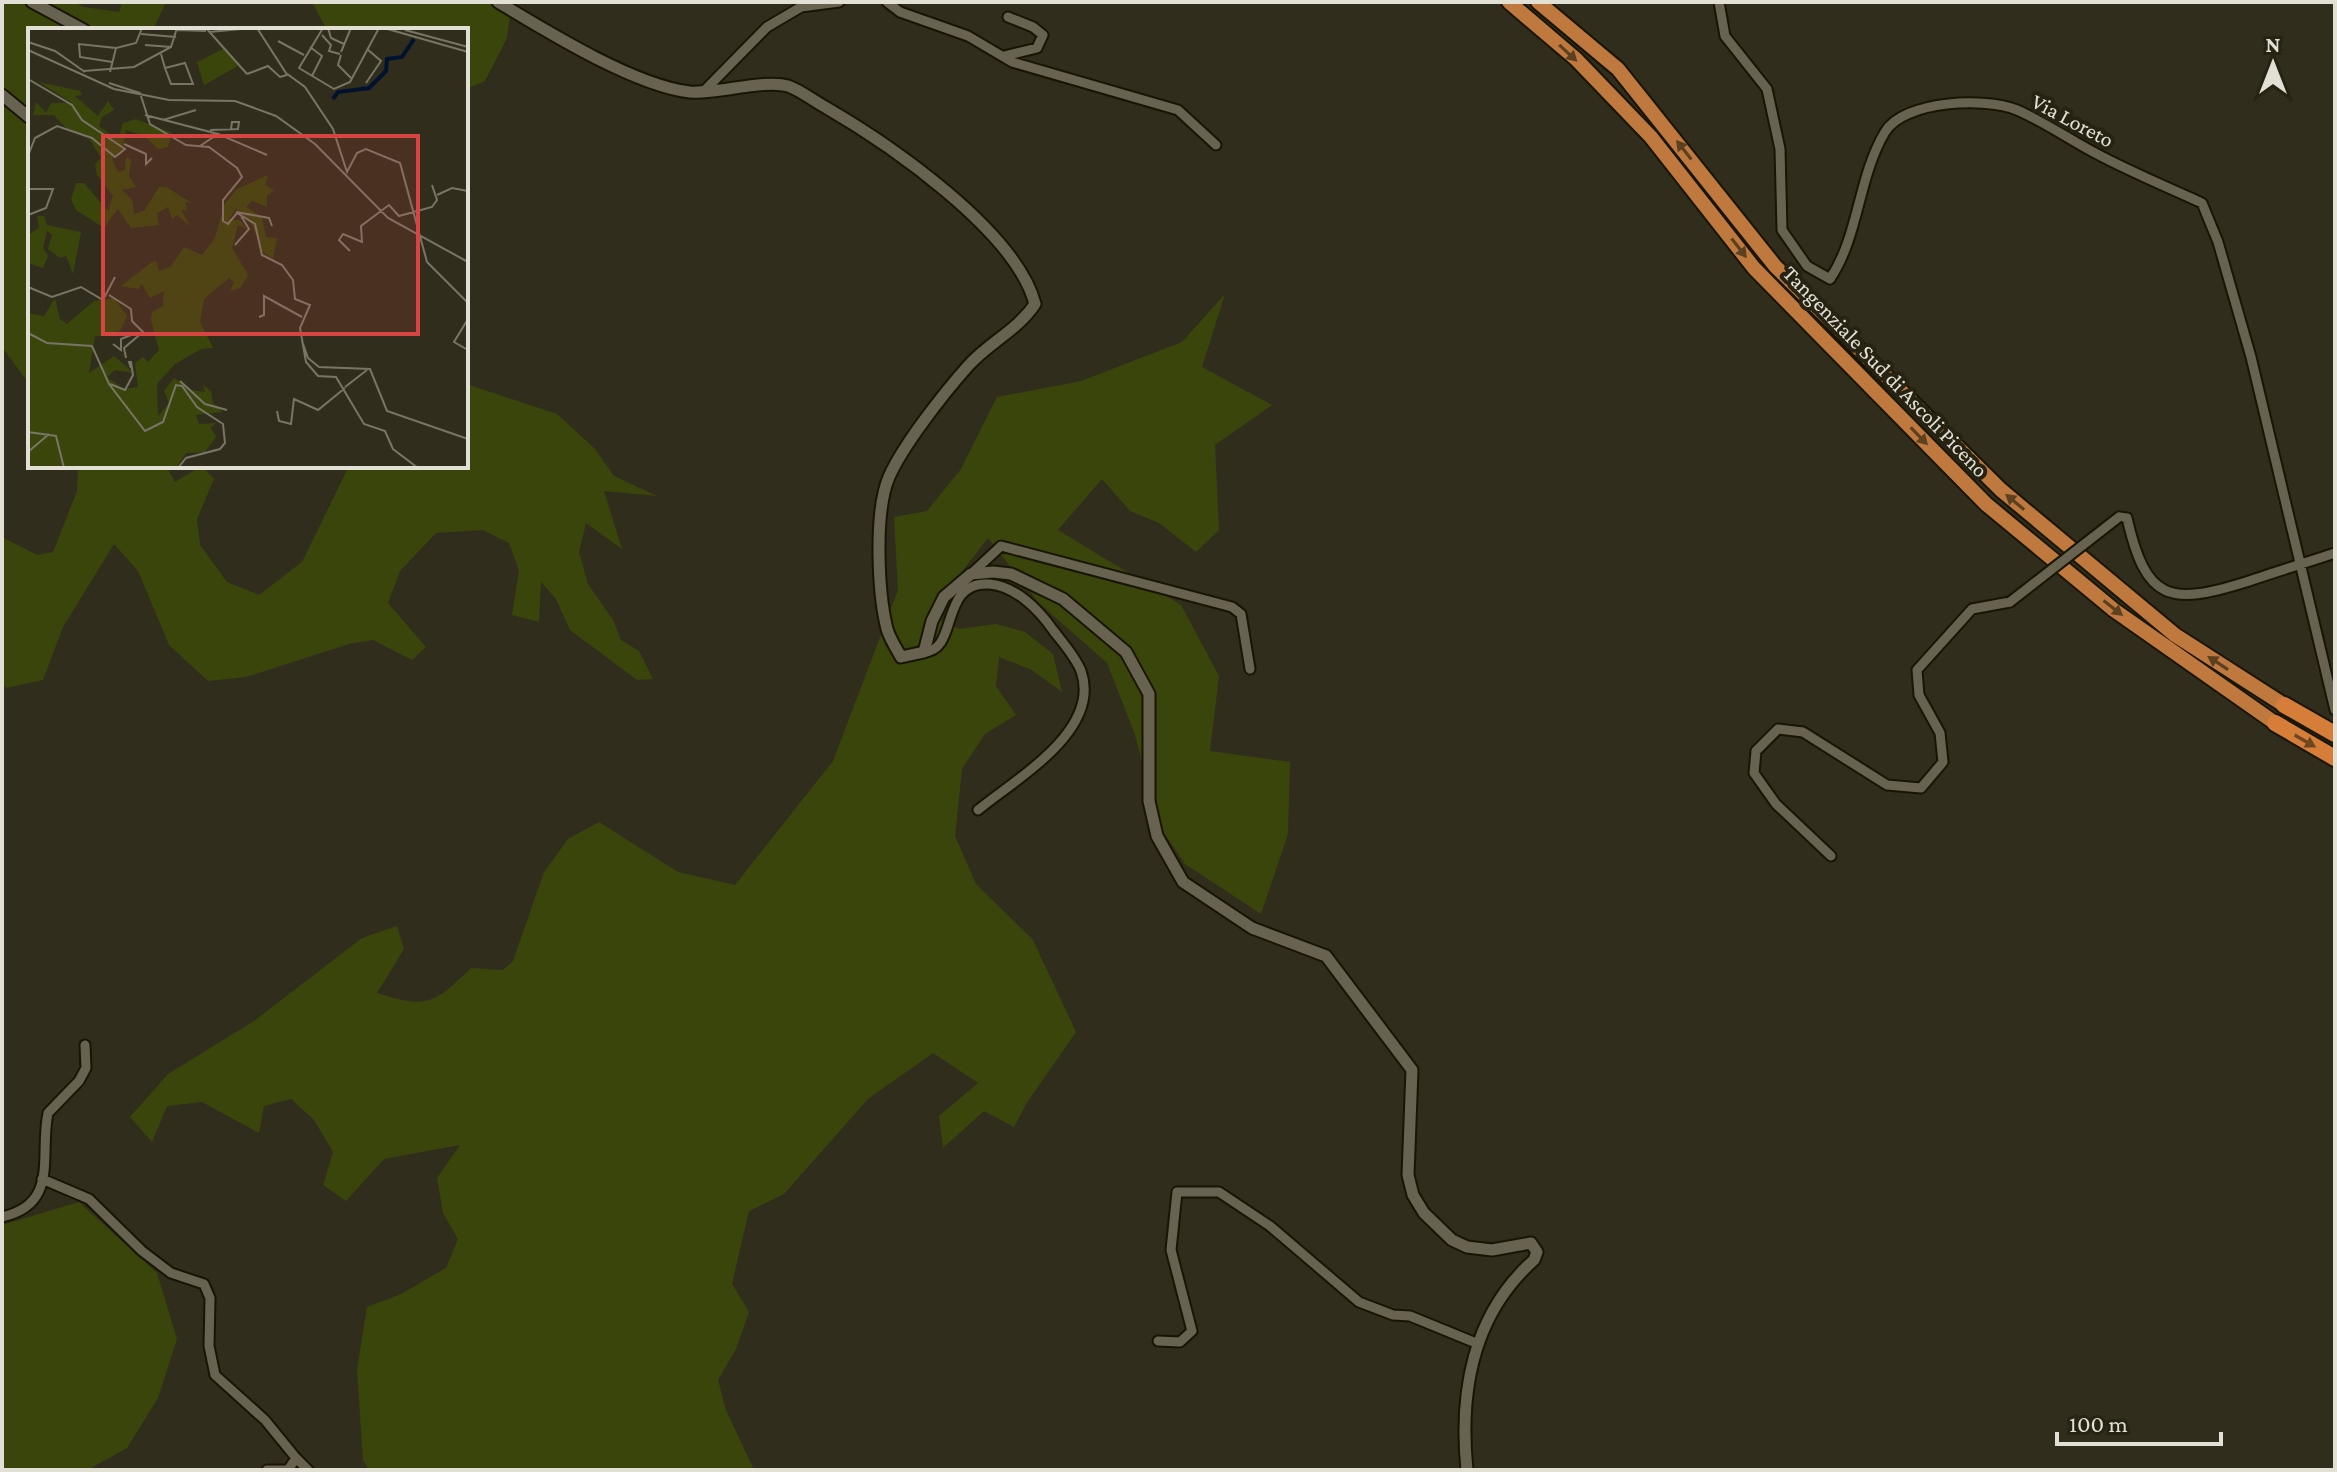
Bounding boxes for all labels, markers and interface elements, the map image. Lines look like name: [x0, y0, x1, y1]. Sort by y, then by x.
north arrow: [2233, 24, 2313, 104]
inset map: [28, 28, 468, 468]
text: N: [2266, 32, 2281, 57]
one-way arrow: [1559, 43, 1578, 61]
street label: Via Loreto: [2028, 88, 2118, 152]
one-way arrow: [1677, 140, 1693, 160]
one-way arrow: [1730, 238, 1747, 258]
street label: Tangenziale Sud di Ascoli Piceno: [1778, 260, 1993, 482]
one-way arrow: [1909, 426, 1928, 445]
one-way arrow: [2005, 494, 2025, 511]
one-way arrow: [2103, 600, 2123, 616]
one-way arrow: [2207, 657, 2229, 671]
one-way arrow: [2294, 733, 2316, 747]
scale bar: [2057, 1396, 2221, 1446]
text: 100 m: [2069, 1410, 2128, 1437]

